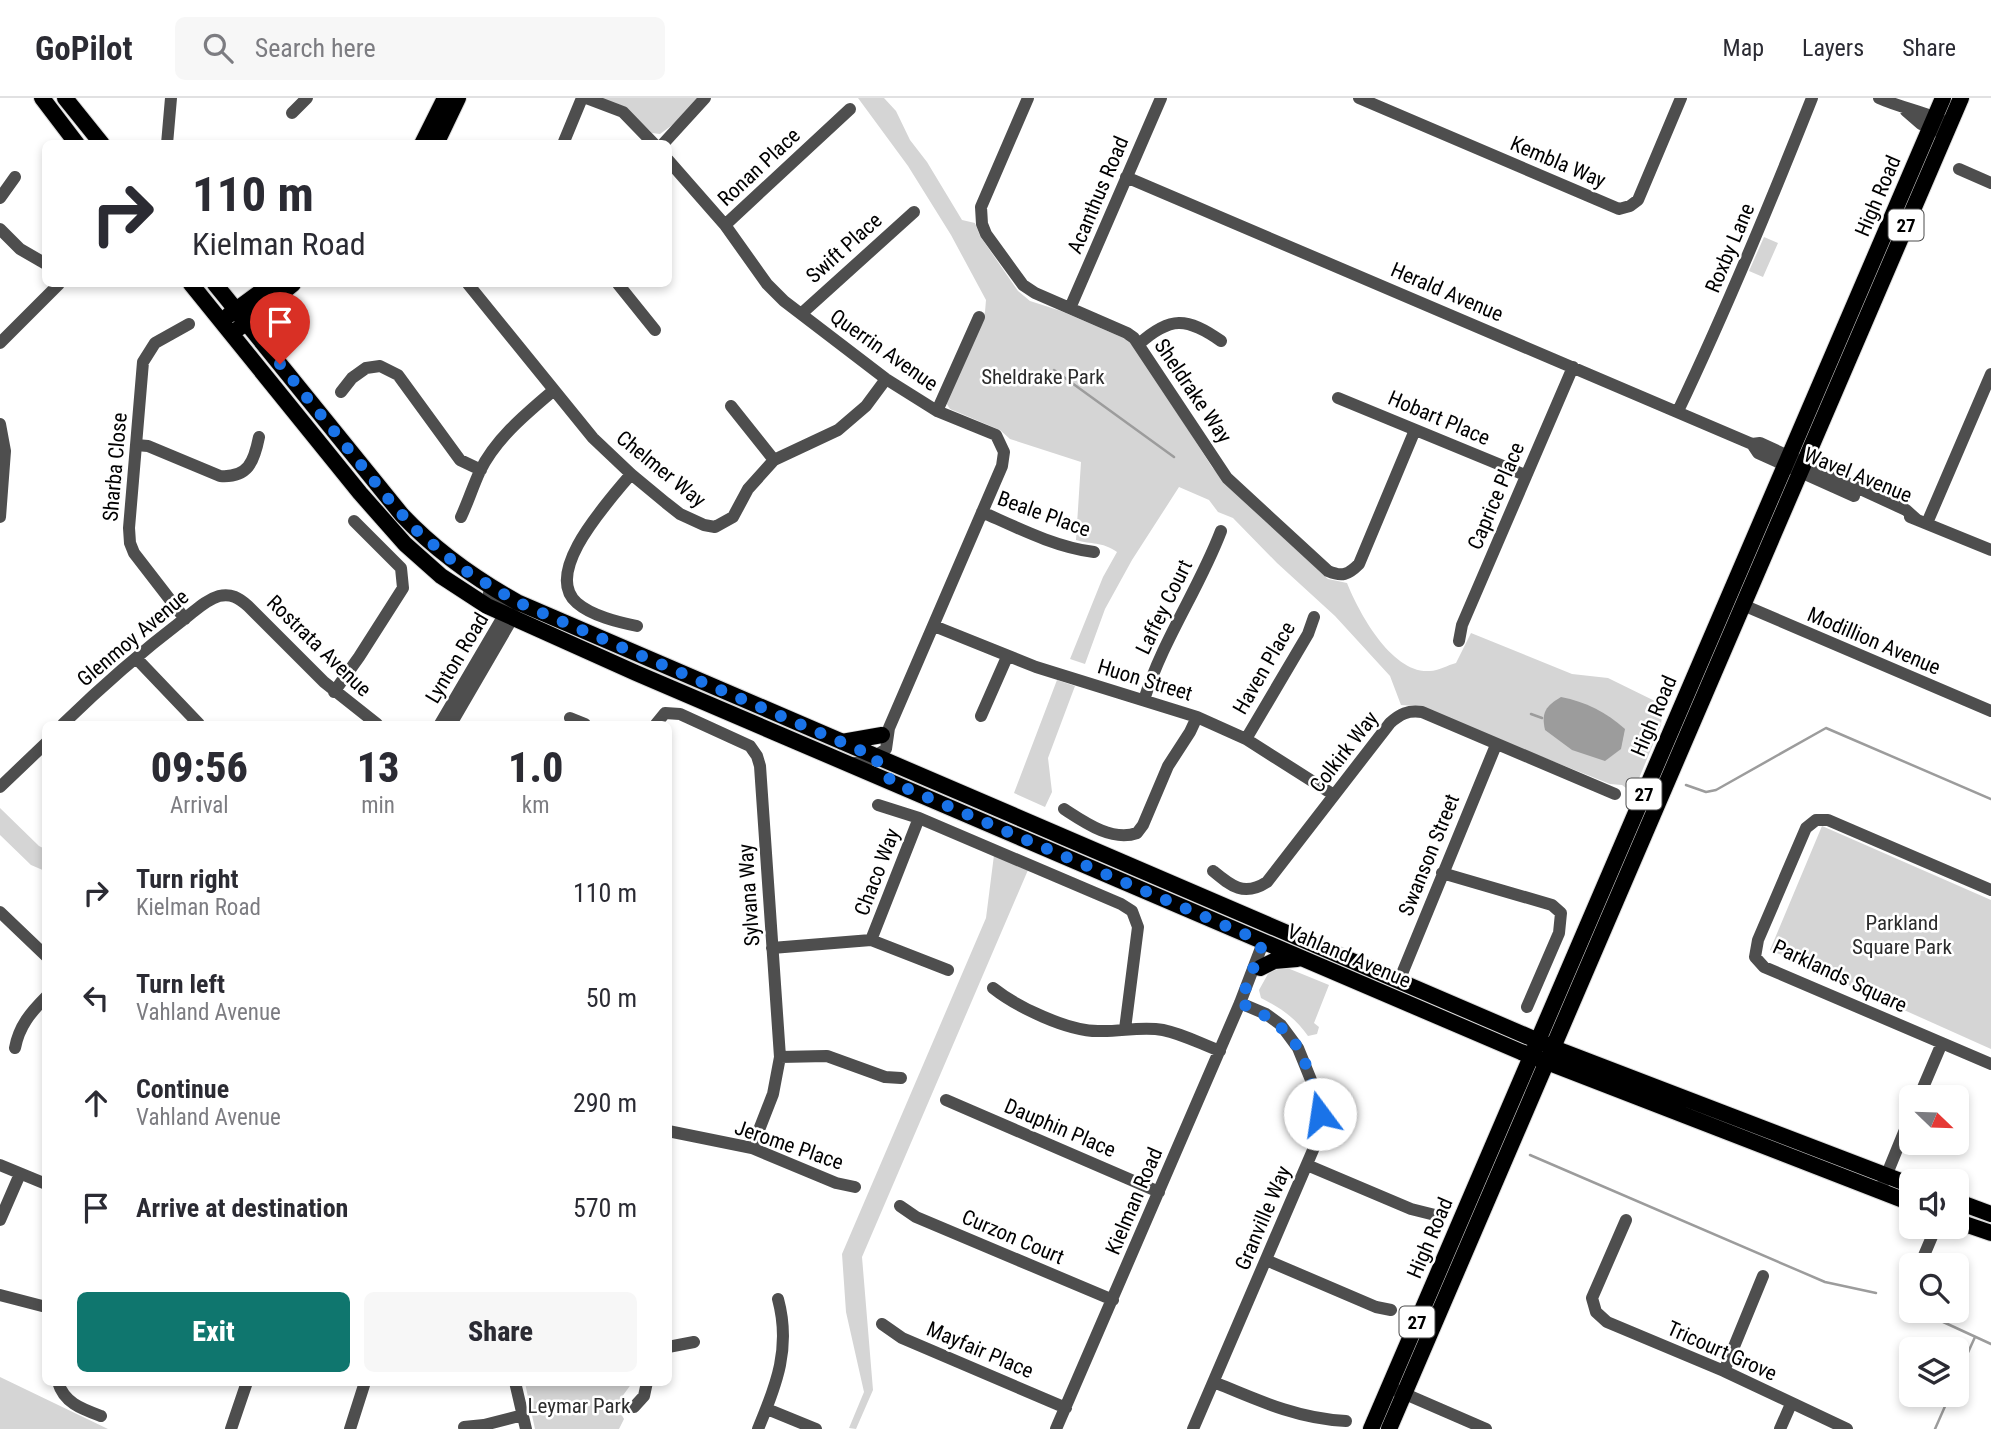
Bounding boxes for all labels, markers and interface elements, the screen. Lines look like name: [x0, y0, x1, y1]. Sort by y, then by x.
search box: [175, 17, 665, 80]
text: GoPilot: [35, 29, 133, 68]
icon: search: [199, 29, 237, 67]
text: Search here: [255, 33, 376, 63]
text: Map: [1723, 34, 1764, 62]
text: Layers: [1802, 34, 1864, 62]
text: Share: [1902, 34, 1956, 62]
street label: Ronan Place: [713, 123, 805, 211]
street label: Kembla Way: [1507, 131, 1609, 193]
street label: Acanthus Road: [1063, 133, 1133, 257]
street label: High Road: [1850, 152, 1906, 240]
text: 110 m: [192, 166, 314, 223]
icon: right: [77, 168, 168, 259]
street label: Roxby Lane: [1700, 200, 1760, 296]
street label: Swift Place: [801, 208, 887, 288]
road number: 27: [1888, 209, 1924, 240]
text: Kielman Road: [192, 225, 366, 263]
street label: Herald Avenue: [1387, 258, 1507, 326]
pin: [250, 292, 310, 364]
icon: arrive: [261, 303, 299, 341]
street label: Querrin Avenue: [826, 304, 942, 396]
street label: Sheldrake Way: [1149, 334, 1237, 448]
park label: Sheldrake Park: [981, 365, 1105, 389]
street label: Hobart Place: [1385, 386, 1494, 450]
street label: Sharba Close: [98, 411, 132, 523]
street label: Chelmer Way: [612, 426, 711, 512]
street label: Caprice Place: [1463, 439, 1529, 553]
street label: Wavel Avenue: [1800, 442, 1916, 508]
street label: Beale Place: [994, 486, 1094, 542]
street label: Laffey Court: [1131, 556, 1197, 658]
street label: Glenmoy Avenue: [73, 585, 193, 691]
street label: Rostrata Avenue: [262, 590, 376, 702]
street label: Modillion Avenue: [1804, 602, 1944, 680]
street label: Lynton Road: [421, 608, 493, 708]
street label: Haven Place: [1228, 617, 1300, 718]
street label: Huon Street: [1095, 654, 1195, 706]
street label: High Road: [1626, 672, 1682, 760]
street label: Colkirk Way: [1305, 706, 1383, 797]
text: 09:56: [151, 743, 248, 792]
text: 13: [357, 743, 399, 792]
text: 1.0: [508, 743, 563, 792]
road number: 27: [1626, 778, 1662, 810]
street label: Swanson Street: [1394, 791, 1464, 919]
text: Arrival: [170, 792, 229, 819]
text: min: [361, 792, 395, 819]
text: km: [522, 792, 550, 819]
street label: Chaco Way: [849, 825, 905, 919]
street label: Sylvana Way: [733, 843, 765, 947]
text: Turn right: [136, 864, 238, 894]
icon: right: [77, 874, 115, 912]
text: 110 m: [573, 878, 637, 908]
text: Kielman Road: [136, 894, 261, 921]
park label: Parkland Square Park: [1852, 911, 1952, 959]
street label: Vahland Avenue: [1283, 919, 1415, 993]
street label: Parklands Square: [1769, 934, 1911, 1018]
text: Turn left: [136, 969, 225, 999]
icon: left: [77, 979, 115, 1017]
text: 50 m: [586, 983, 637, 1013]
text: Vahland Avenue: [136, 999, 281, 1026]
text: Continue: [136, 1074, 229, 1104]
position arrow: [1283, 1077, 1357, 1151]
icon: ahead: [77, 1084, 115, 1122]
north arrow: [1899, 1085, 1969, 1155]
map controls: [1899, 1085, 1969, 1407]
text: 290 m: [573, 1088, 637, 1118]
street label: Dauphin Place: [1001, 1094, 1119, 1162]
text: Vahland Avenue: [136, 1104, 281, 1131]
street label: Jerome Place: [732, 1115, 847, 1175]
street label: Kielman Road: [1101, 1144, 1167, 1258]
street label: Granville Way: [1230, 1162, 1296, 1274]
button: sound: [1899, 1169, 1969, 1239]
icon: arrive: [77, 1189, 115, 1227]
text: Arrive at destination: [136, 1193, 348, 1223]
text: 570 m: [573, 1193, 637, 1223]
street label: High Road: [1402, 1194, 1458, 1282]
street label: Curzon Court: [958, 1205, 1068, 1269]
button: search: [1899, 1253, 1969, 1323]
button: Exit: [77, 1292, 350, 1372]
button: Share: [364, 1292, 637, 1372]
road number: 27: [1400, 1306, 1434, 1338]
street label: Tricourt Grove: [1663, 1316, 1781, 1386]
street label: Mayfair Place: [923, 1317, 1037, 1383]
button: layers: [1899, 1337, 1969, 1407]
park label: Leymar Park: [528, 1394, 631, 1418]

